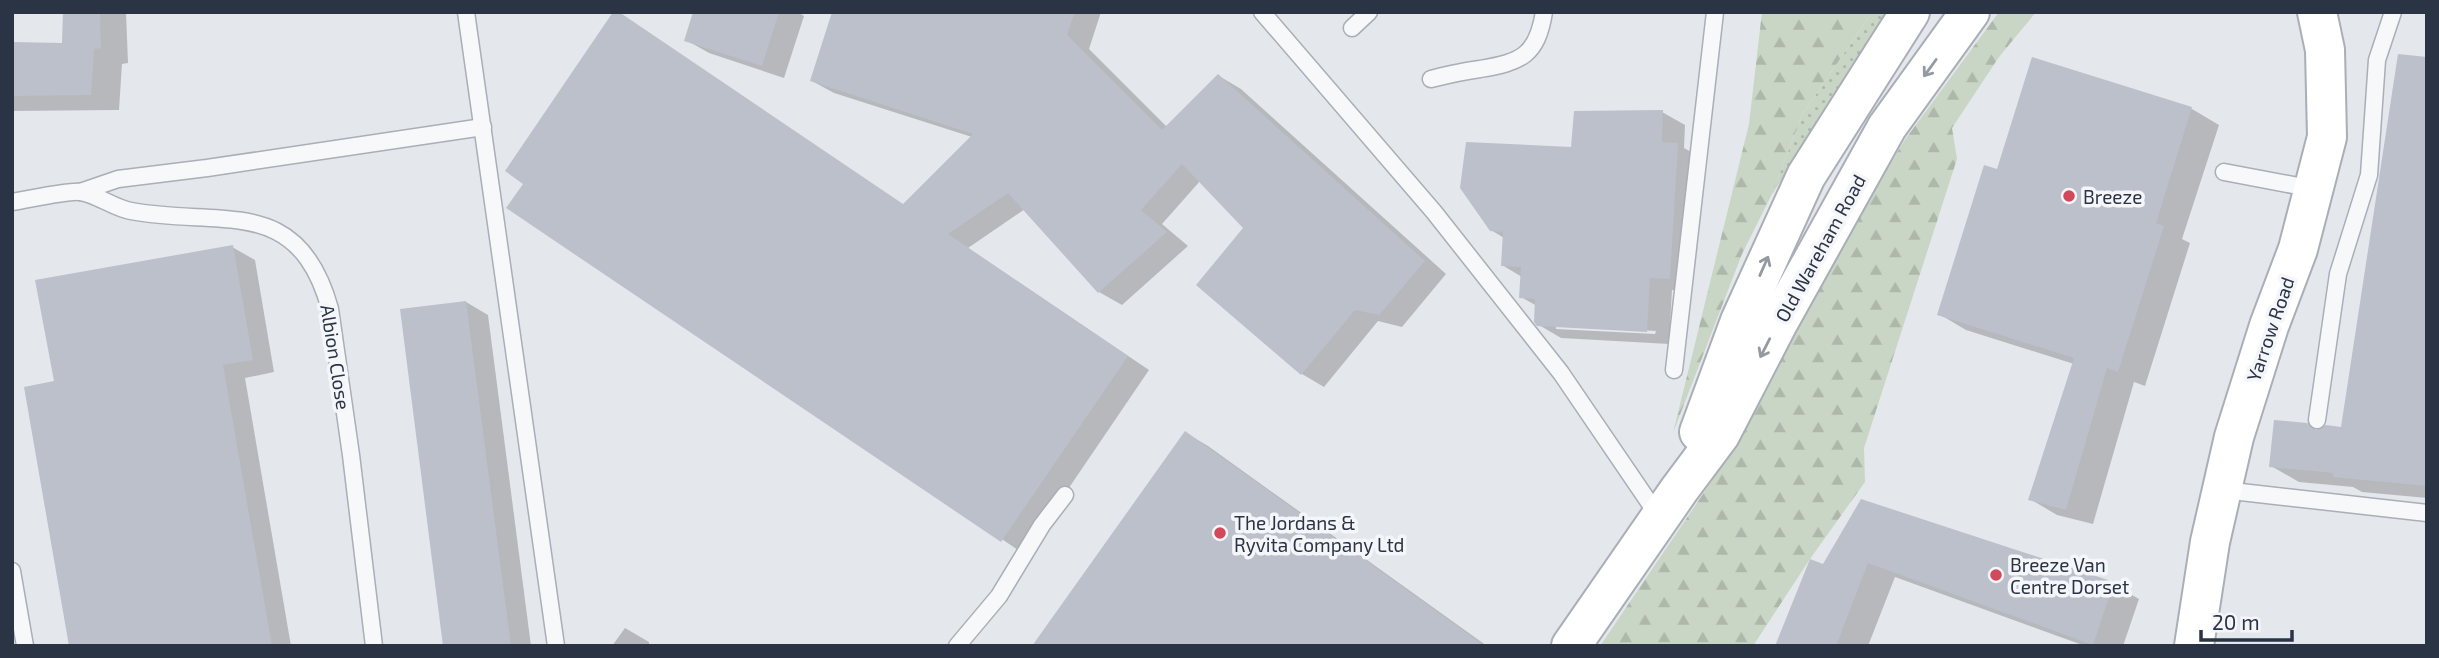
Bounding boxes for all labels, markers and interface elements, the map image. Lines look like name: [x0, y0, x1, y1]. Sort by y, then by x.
one-way arrow: [1923, 58, 1938, 77]
street label: Old Wareham Road: [1770, 170, 1870, 326]
place label: Breeze: [2083, 185, 2142, 208]
marker: Breeze: [2061, 188, 2077, 204]
one-way arrow: [1758, 256, 1771, 277]
street label: Yarrow Road: [2241, 274, 2299, 384]
street label: Albion Close: [316, 303, 356, 411]
one-way arrow: [1758, 337, 1772, 357]
place label: The Jordans & Ryvita Company Ltd: [1234, 511, 1405, 556]
marker: The Jordans & Ryvita Company Ltd: [1212, 525, 1228, 541]
place label: Breeze Van Centre Dorset: [2010, 553, 2129, 598]
marker: Breeze Van Centre Dorset: [1988, 567, 2004, 583]
scale bar: [2201, 598, 2292, 642]
text: 20 m: [2212, 609, 2260, 634]

